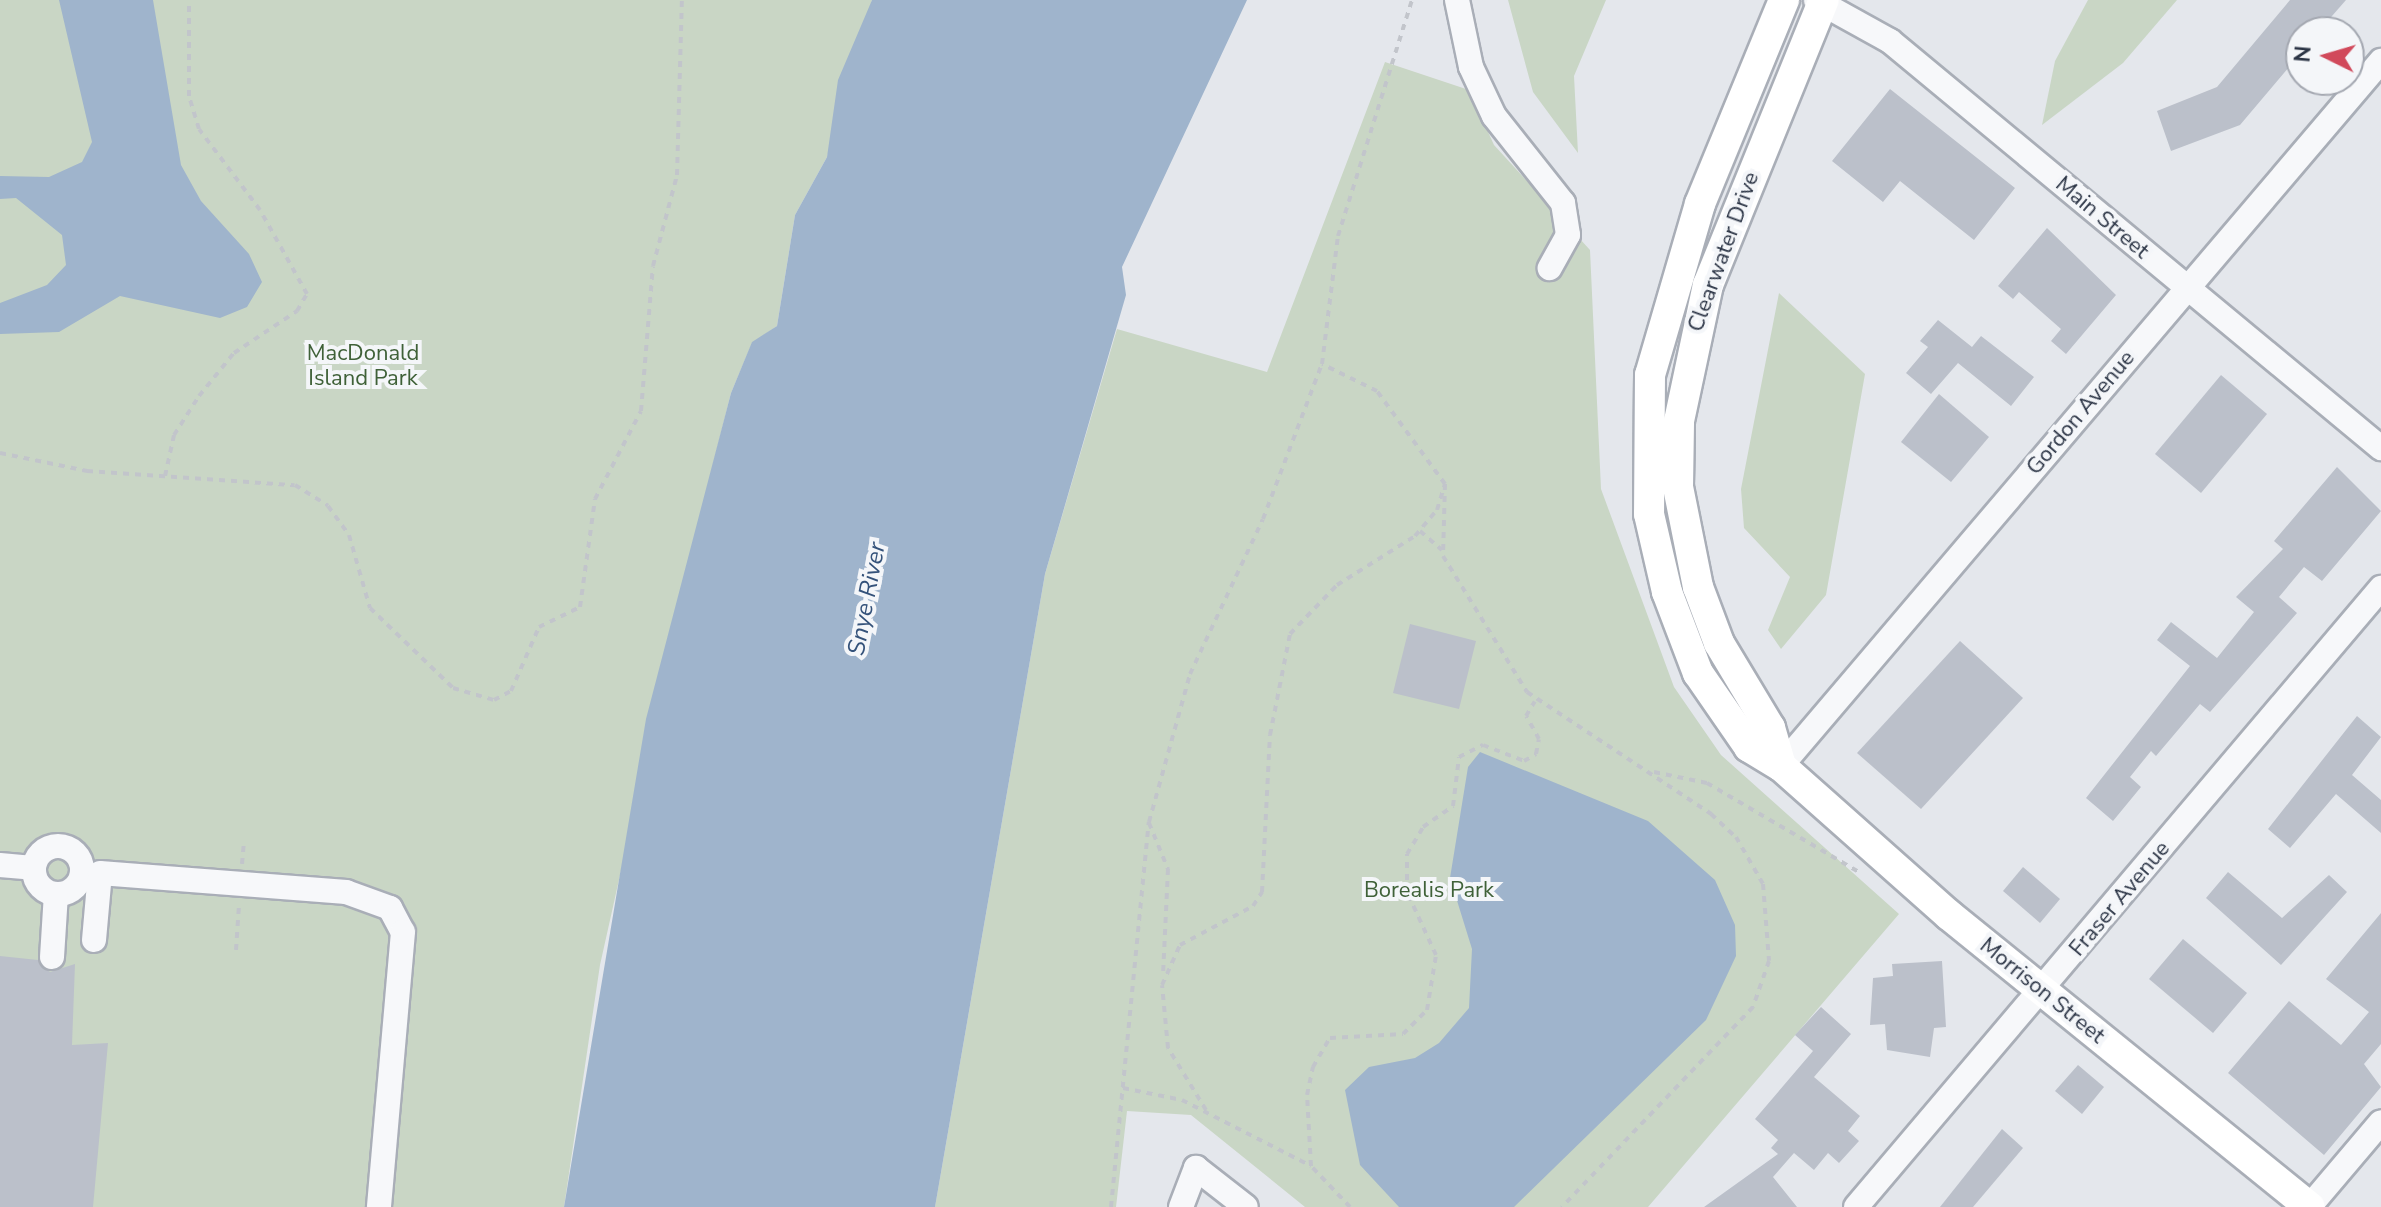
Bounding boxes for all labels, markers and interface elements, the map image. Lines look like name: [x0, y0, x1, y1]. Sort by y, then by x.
north arrow: [2285, 16, 2365, 96]
text: N: [2287, 45, 2319, 64]
street label: Clearwater Drive: [1683, 169, 1765, 335]
street label: Main Street: [2050, 171, 2154, 265]
park label: MacDonald Island Park: [307, 340, 419, 392]
street label: Gordon Avenue: [2021, 346, 2141, 480]
water label: Snye River: [842, 540, 892, 658]
street label: Fraser Avenue: [2064, 836, 2176, 962]
park label: Borealis Park: [1364, 878, 1494, 904]
street label: Morrison Street: [1974, 933, 2110, 1049]

